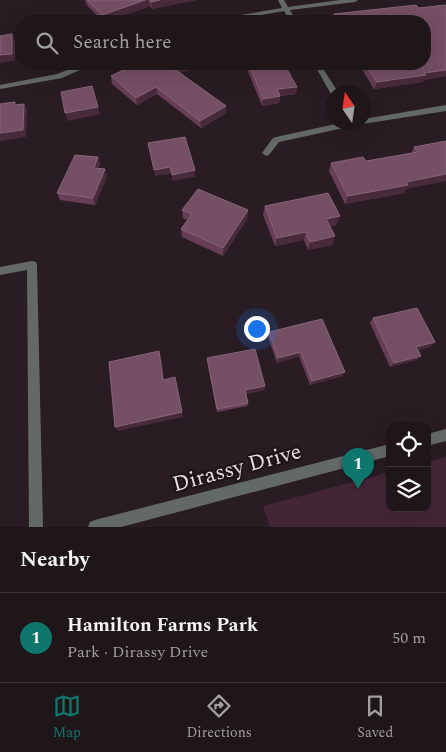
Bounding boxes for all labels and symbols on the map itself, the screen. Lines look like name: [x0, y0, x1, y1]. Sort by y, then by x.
north arrow: [326, 85, 371, 130]
your location: [244, 316, 270, 342]
street label: Dirassy Drive: [169, 435, 305, 501]
pin: 1: [342, 448, 374, 489]

